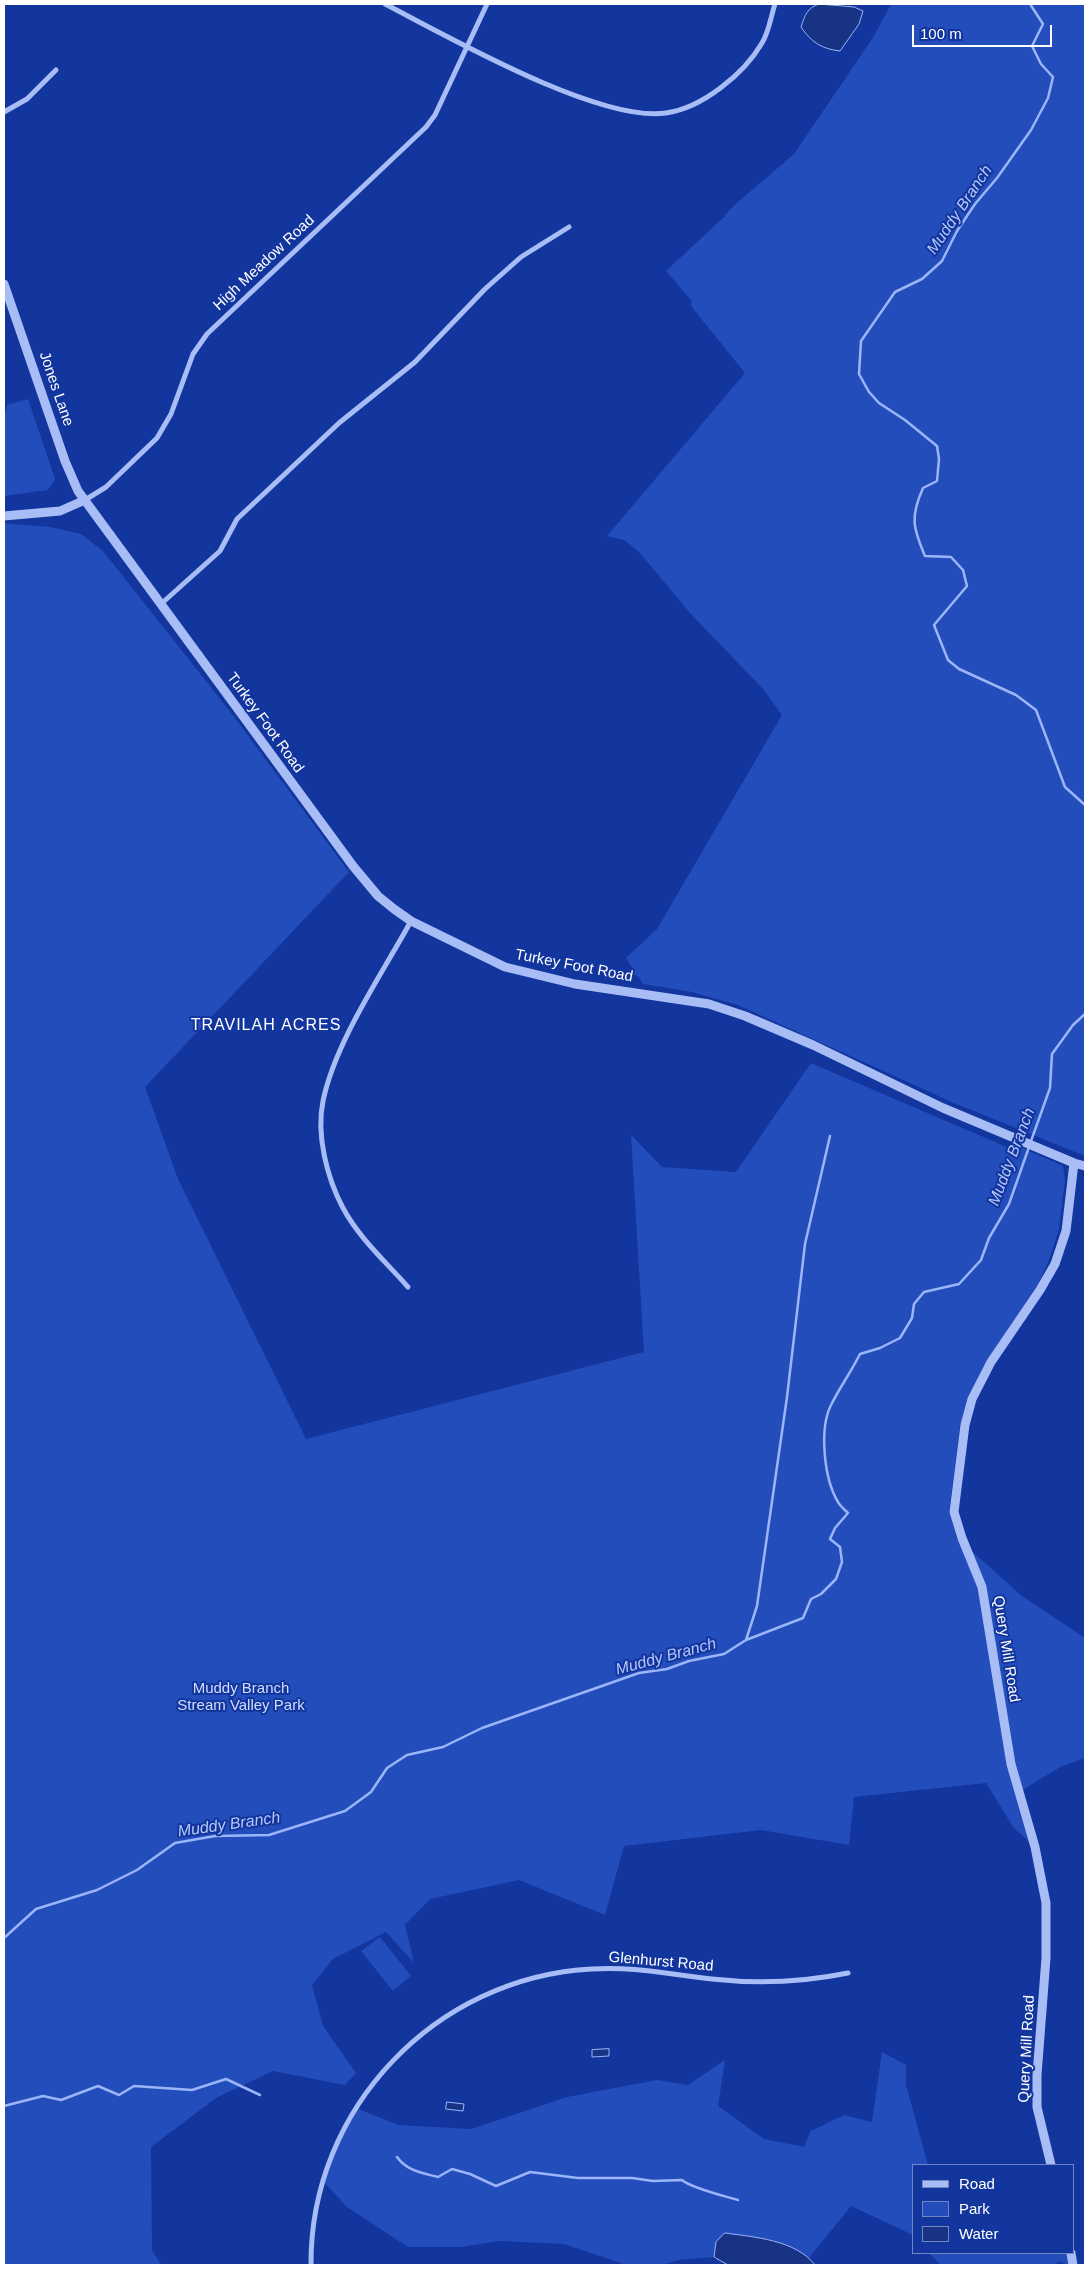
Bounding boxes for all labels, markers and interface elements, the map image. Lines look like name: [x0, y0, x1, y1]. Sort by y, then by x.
scale bar: [914, 15, 1054, 47]
text: 100 m: [920, 25, 962, 42]
water label: Muddy Branch: [923, 162, 997, 258]
street label: High Meadow Road: [210, 211, 318, 315]
street label: Jones Lane: [35, 349, 77, 429]
street label: Turkey Foot Road: [223, 669, 307, 777]
street label: Turkey Foot Road: [514, 946, 634, 986]
district label: TRAVILAH ACRES: [189, 1016, 343, 1036]
water label: Muddy Branch: [985, 1105, 1039, 1209]
street label: Query Mill Road: [989, 1594, 1023, 1704]
water label: Muddy Branch: [614, 1634, 718, 1680]
park label: Muddy Branch Stream Valley Park: [177, 1680, 305, 1715]
water label: Muddy Branch: [177, 1808, 281, 1842]
street label: Glenhurst Road: [608, 1948, 714, 1976]
street label: Query Mill Road: [1015, 1995, 1039, 2103]
legend: [912, 2164, 1074, 2254]
text: Road: [959, 2175, 995, 2192]
text: Park: [959, 2200, 990, 2217]
text: Water: [959, 2225, 998, 2242]

